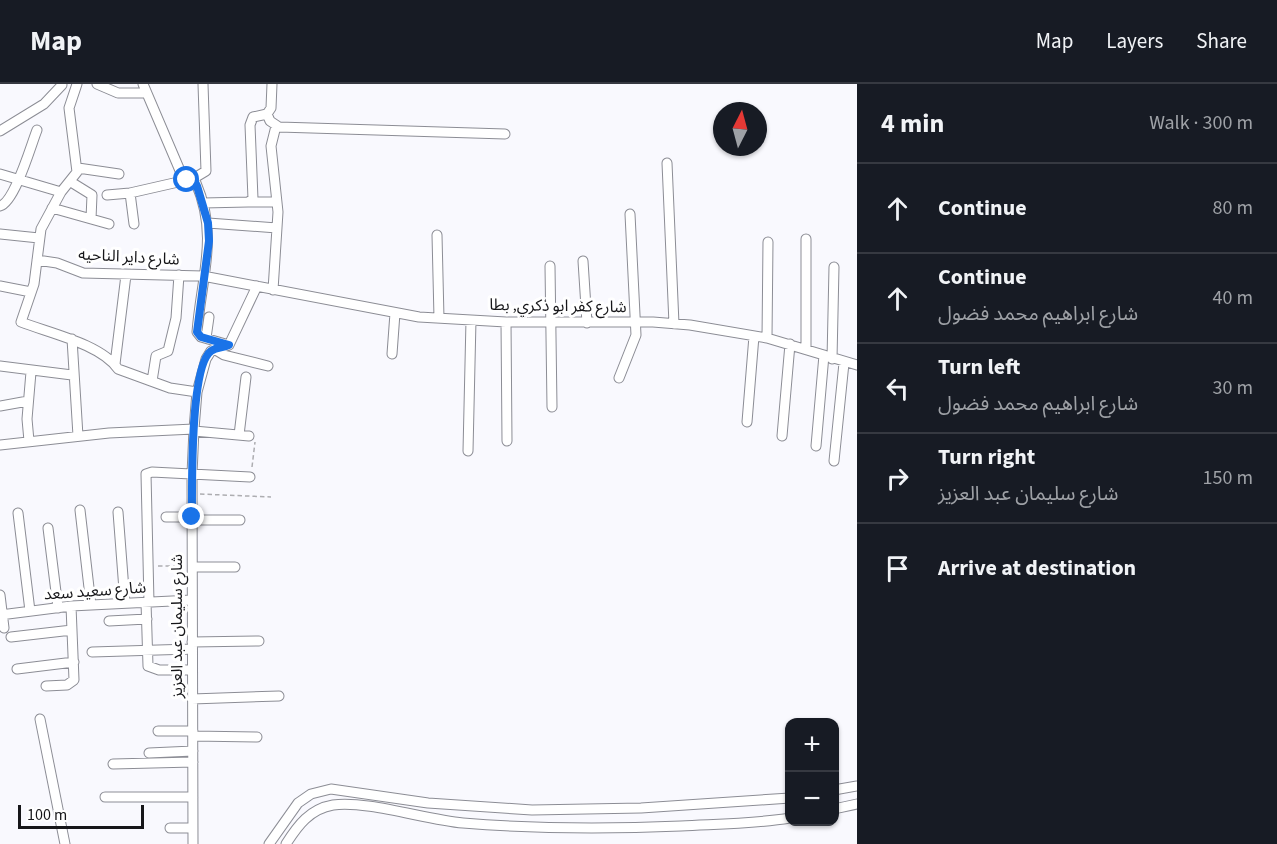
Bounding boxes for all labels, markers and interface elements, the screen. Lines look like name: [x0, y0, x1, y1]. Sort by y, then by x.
text: Map: [30, 21, 82, 61]
text: Map: [1036, 26, 1073, 56]
text: Layers: [1106, 26, 1163, 56]
text: Share: [1196, 26, 1247, 56]
north arrow: [713, 102, 767, 156]
text: 4 min: [881, 105, 944, 142]
text: Walk · 300 m: [1149, 109, 1253, 137]
route start: [173, 166, 199, 192]
icon: ahead: [881, 192, 914, 225]
text: Continue: [938, 192, 1027, 224]
text: 80 m: [1213, 194, 1253, 222]
street label: شارع داير الناحيه: [78, 243, 180, 272]
text: Continue: [938, 261, 1027, 293]
icon: ahead: [881, 282, 914, 315]
text: 40 m: [1213, 284, 1253, 312]
street label: شارع كفر ابو ذكري, بطا: [489, 294, 627, 319]
text: شارع ابراهيم محمد فضول: [938, 300, 1138, 328]
text: Turn left: [938, 351, 1020, 383]
icon: left: [881, 372, 914, 405]
text: 30 m: [1213, 374, 1253, 402]
text: شارع ابراهيم محمد فضول: [938, 390, 1138, 418]
text: Turn right: [938, 441, 1035, 473]
icon: right: [881, 462, 914, 495]
text: 150 m: [1203, 464, 1253, 492]
text: شارع سليمان عبد العزيز: [938, 480, 1118, 508]
route end: [178, 503, 204, 529]
icon: arrive: [881, 552, 914, 585]
text: Arrive at destination: [938, 552, 1136, 584]
street label: شارع سليمان عبد العزيز: [166, 554, 189, 699]
street label: شارع سعيد سعد: [43, 576, 147, 607]
map controls: [785, 718, 839, 826]
button: +: [785, 718, 839, 772]
button: −: [785, 772, 839, 826]
scale bar: [18, 802, 144, 830]
text: 100 m: [27, 804, 67, 826]

